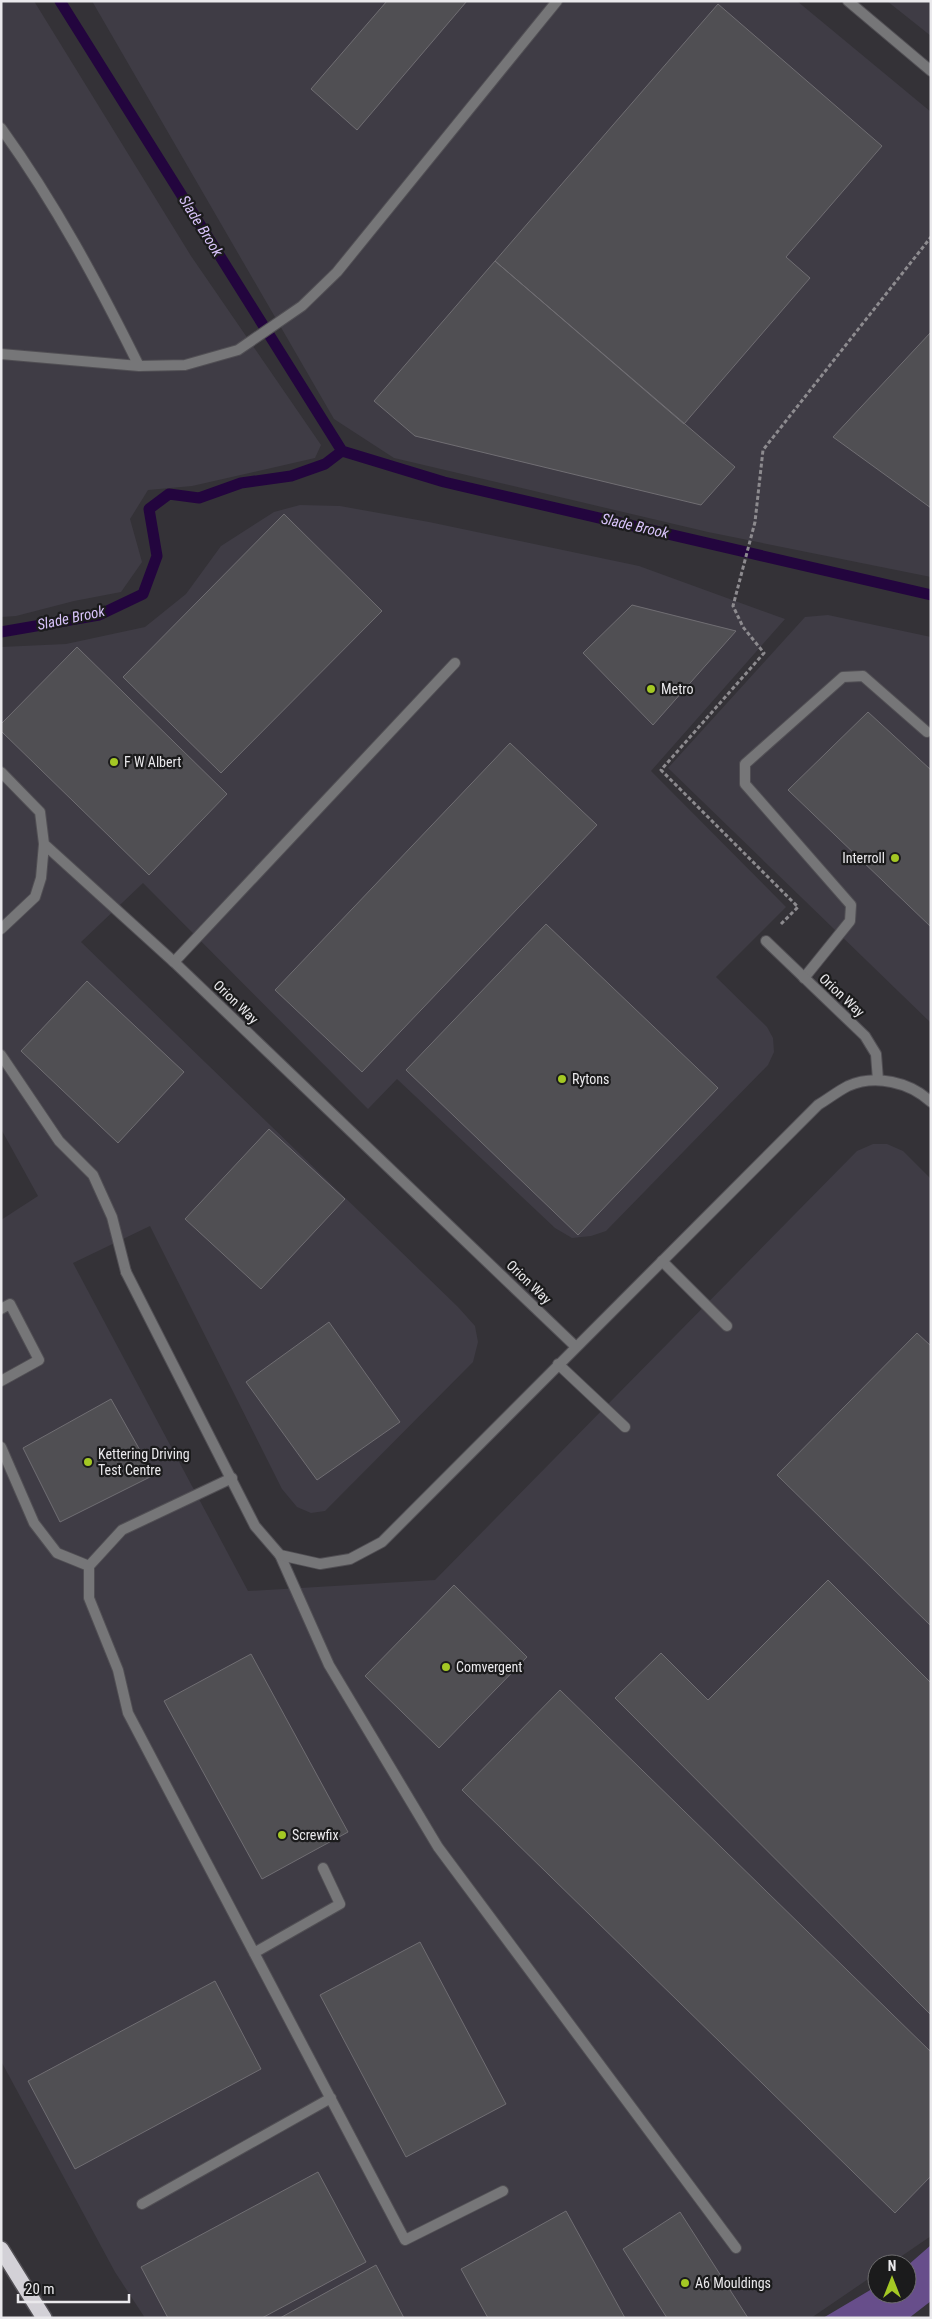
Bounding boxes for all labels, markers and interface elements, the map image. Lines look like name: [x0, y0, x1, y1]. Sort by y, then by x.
water label: Slade Brook: [175, 192, 227, 260]
water label: Slade Brook: [600, 510, 671, 543]
water label: Slade Brook: [36, 602, 107, 634]
place label: Metro: [661, 681, 693, 697]
marker: Metro: [645, 683, 657, 695]
place label: F W Albert: [124, 754, 181, 770]
marker: F W Albert: [108, 756, 120, 768]
place label: Interroll: [842, 850, 885, 866]
marker: Interroll: [889, 852, 901, 864]
street label: Orion Way: [816, 970, 868, 1020]
street label: Orion Way: [210, 977, 262, 1027]
place label: Rytons: [572, 1071, 609, 1087]
marker: Rytons: [556, 1073, 568, 1085]
street label: Orion Way: [503, 1257, 555, 1307]
place label: Kettering Driving Test Centre: [98, 1446, 190, 1478]
marker: Kettering Driving Test Centre: [82, 1456, 94, 1468]
place label: Comvergent: [456, 1659, 523, 1675]
marker: Comvergent: [440, 1661, 452, 1673]
place label: Screwfix: [292, 1827, 339, 1843]
marker: Screwfix: [276, 1829, 288, 1841]
north arrow: [867, 2254, 917, 2304]
text: N: [888, 2258, 896, 2274]
scale bar: [18, 2272, 129, 2304]
place label: A6 Mouldings: [695, 2275, 771, 2291]
marker: A6 Mouldings: [679, 2277, 691, 2289]
text: 20 m: [25, 2280, 55, 2298]

